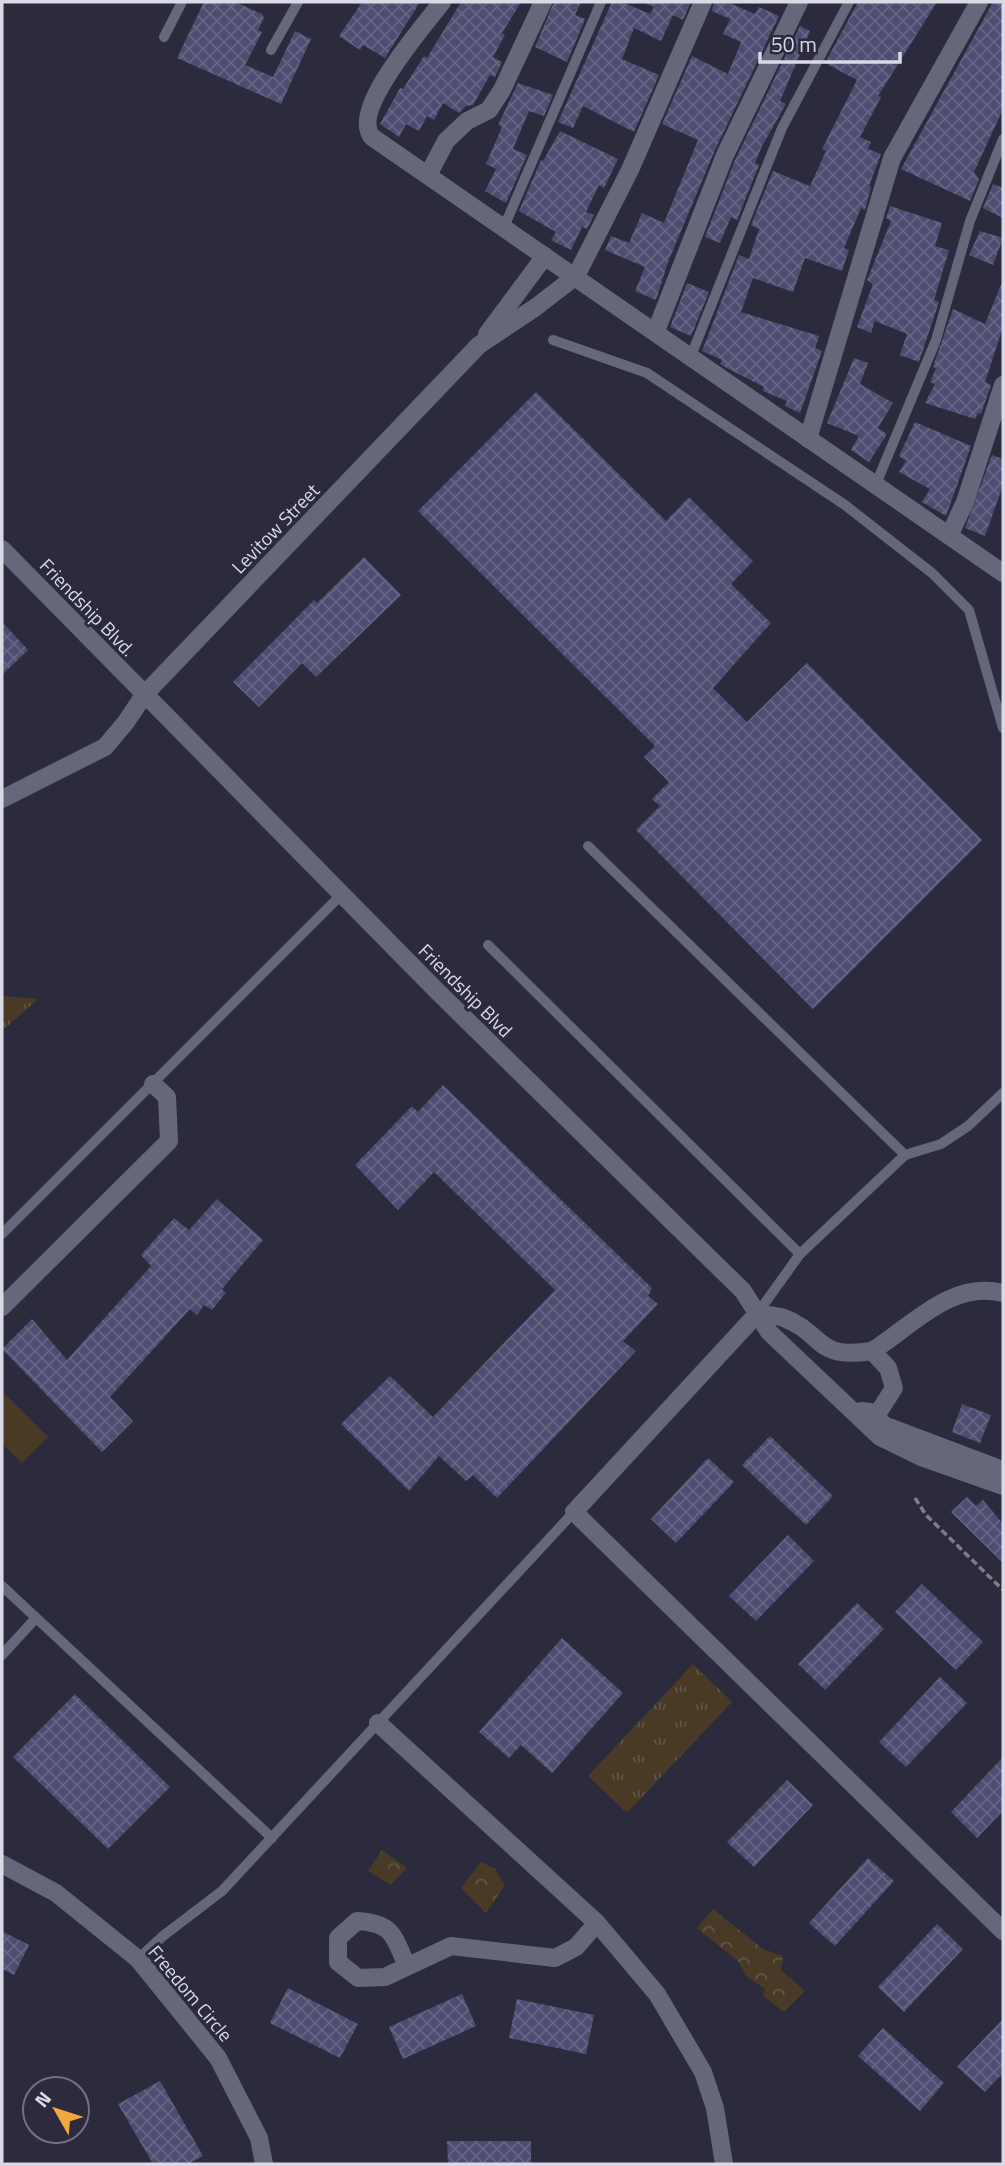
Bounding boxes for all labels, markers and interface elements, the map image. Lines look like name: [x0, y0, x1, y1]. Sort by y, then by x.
scale bar: [760, 21, 900, 65]
text: 50 m: [771, 28, 817, 60]
street label: Levitow Street: [224, 476, 326, 580]
street label: Friendship Blvd.: [34, 551, 142, 663]
street label: Friendship Blvd: [412, 936, 520, 1044]
street label: Freedom Circle: [142, 1938, 240, 2048]
north arrow: [21, 2075, 91, 2145]
text: N: [27, 2085, 58, 2113]

